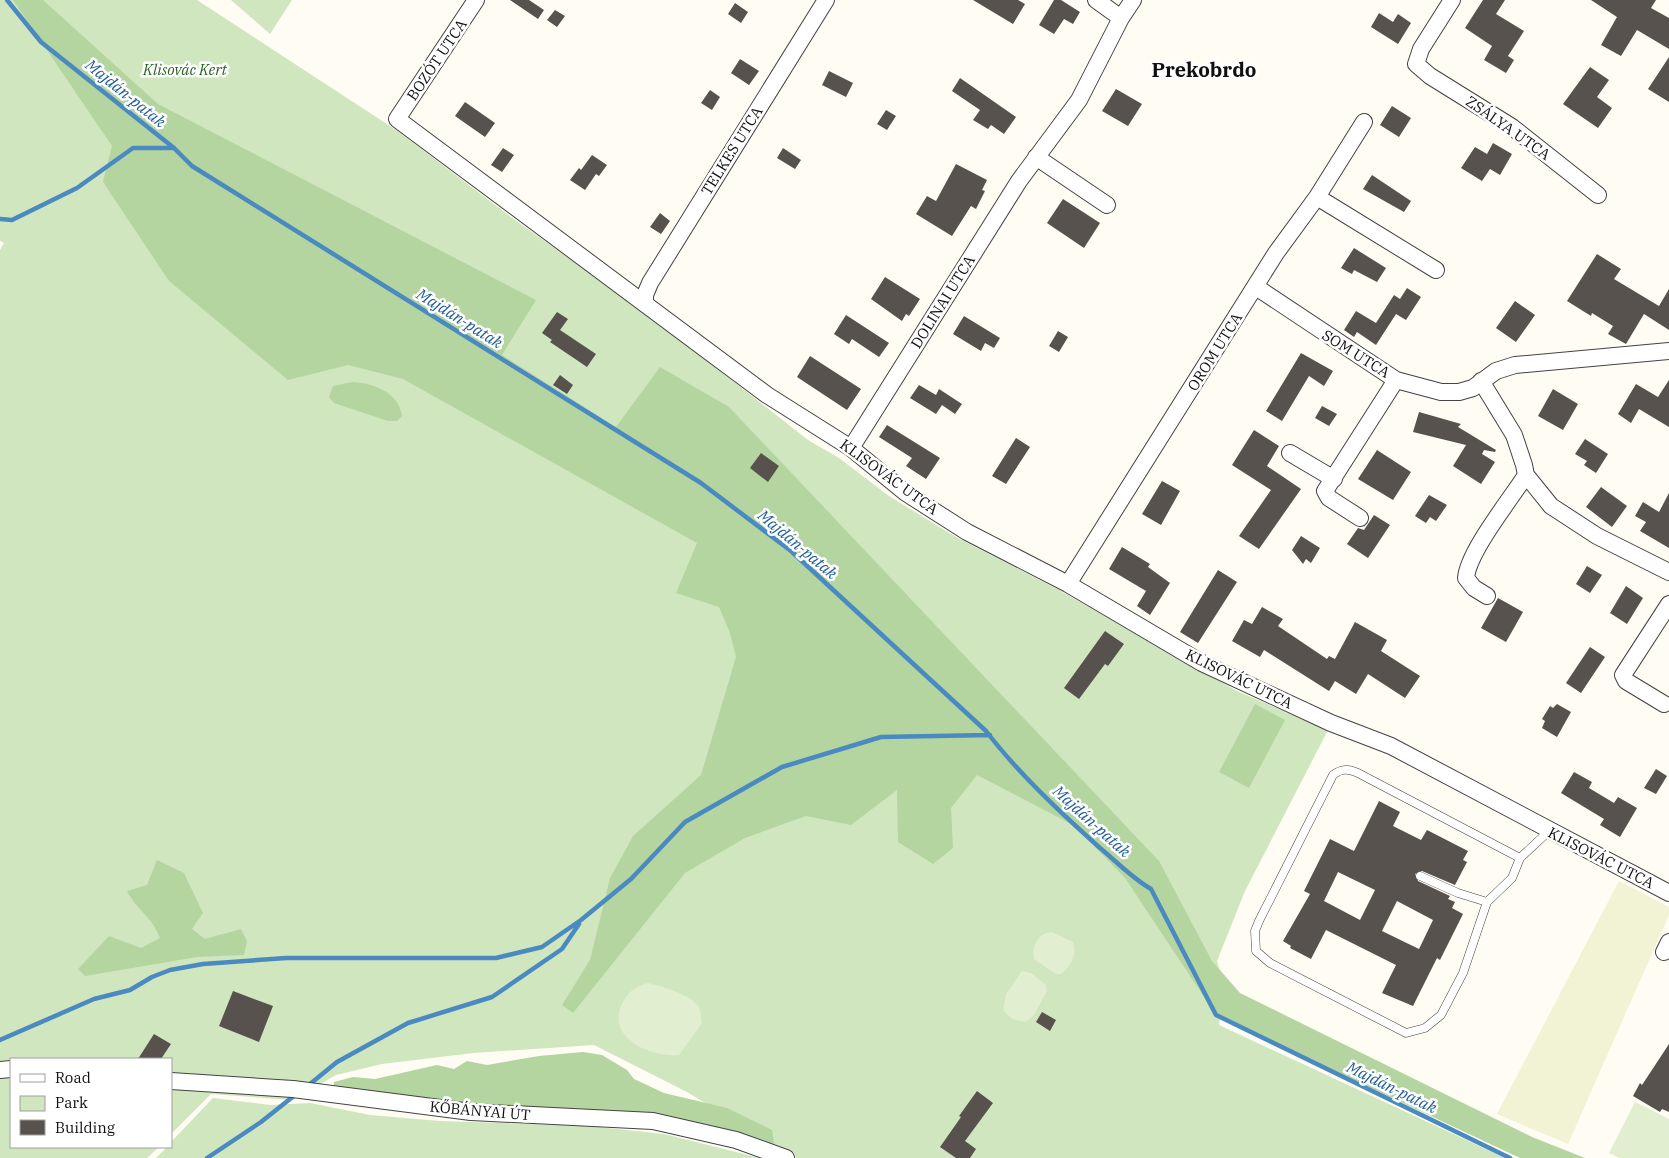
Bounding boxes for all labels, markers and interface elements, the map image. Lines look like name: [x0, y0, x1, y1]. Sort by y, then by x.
street label: BOZÓT UTCA: [402, 15, 471, 104]
water label: Majdán-patak: [81, 54, 171, 132]
district label: Prekobrdo: [1152, 56, 1257, 83]
park label: Klisovác Kert: [142, 60, 228, 79]
street label: ZSÁLYA UTCA: [1462, 91, 1555, 164]
street label: TELKES UTCA: [697, 102, 767, 199]
street label: DOLINAI UTCA: [906, 251, 979, 352]
water label: Majdán-patak: [412, 283, 507, 353]
street label: OROM UTCA: [1183, 309, 1246, 394]
street label: SOM UTCA: [1319, 325, 1394, 382]
street label: KLISOVÁC UTCA: [836, 435, 943, 519]
water label: Majdán-patak: [753, 504, 842, 583]
street label: KLISOVÁC UTCA: [1183, 644, 1296, 713]
water label: Majdán-patak: [1048, 780, 1135, 861]
street label: KLISOVÁC UTCA: [1545, 823, 1658, 893]
water label: Majdán-patak: [1343, 1056, 1441, 1118]
legend: [10, 1058, 172, 1148]
text: Road: [55, 1068, 91, 1087]
text: Park: [55, 1093, 88, 1112]
street label: KŐBÁNYAI ÚT: [429, 1097, 531, 1124]
text: Building: [55, 1118, 115, 1137]

